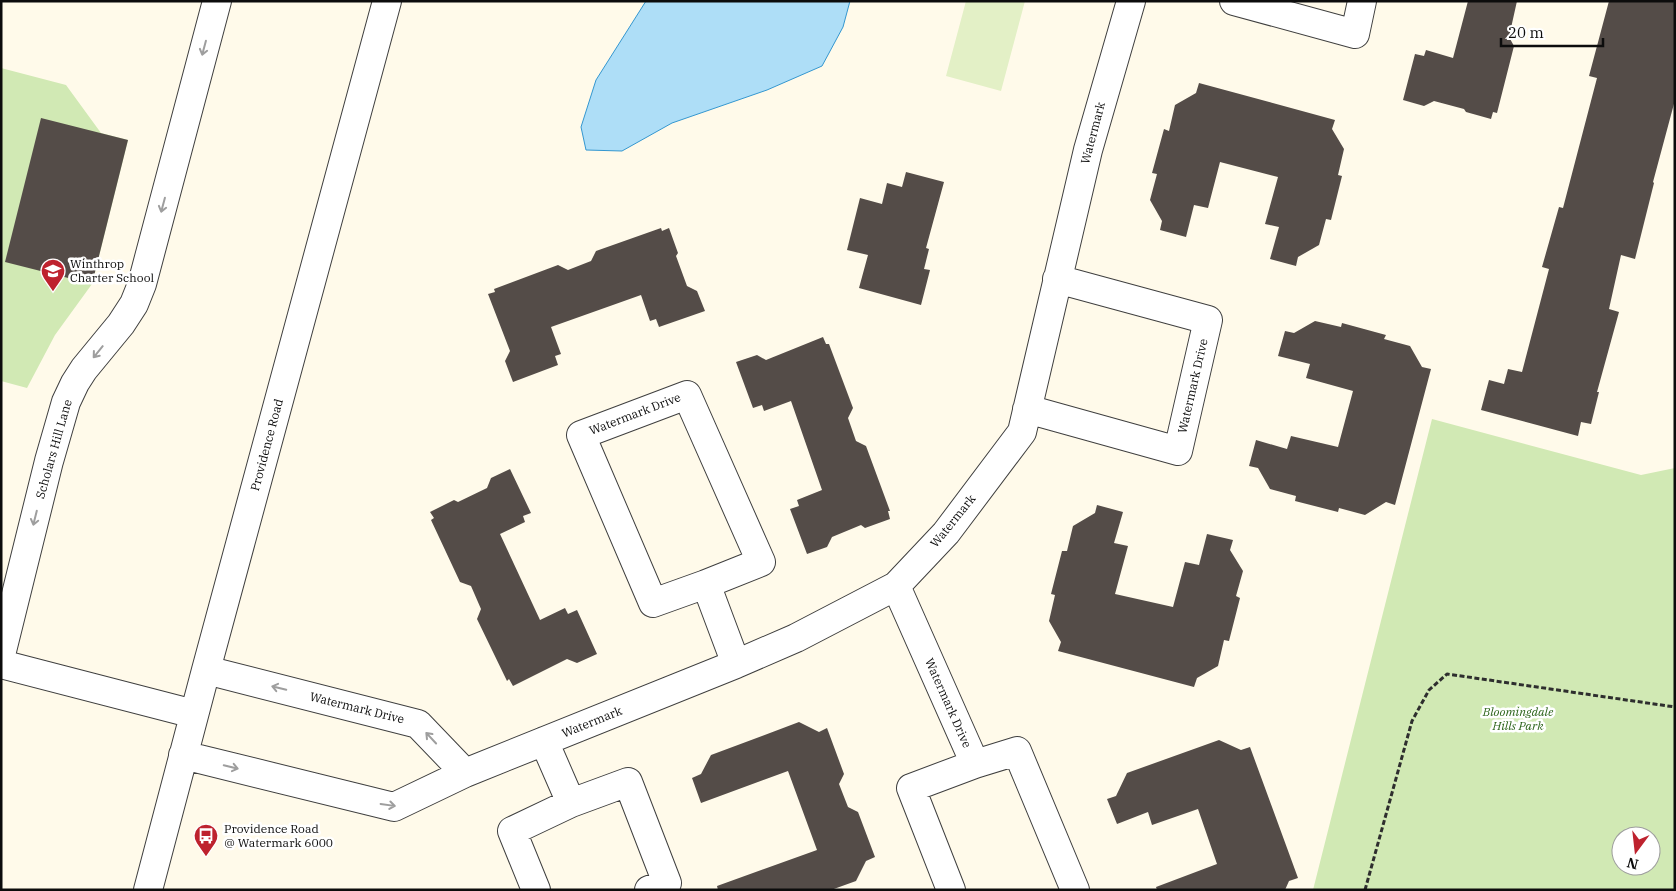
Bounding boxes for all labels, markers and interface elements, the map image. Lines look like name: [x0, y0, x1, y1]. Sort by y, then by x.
scale bar: [1501, 15, 1604, 47]
text: 20 m: [1508, 23, 1544, 42]
one-way arrow: [199, 40, 208, 56]
street label: Watermark: [1077, 100, 1108, 166]
one-way arrow: [157, 197, 167, 213]
place label: Winthrop Charter School: [70, 256, 154, 285]
school or university icon: Winthrop Charter School: [40, 258, 66, 292]
street label: Watermark Drive: [1174, 337, 1211, 435]
one-way arrow: [93, 345, 104, 358]
street label: Watermark Drive: [587, 389, 683, 438]
street label: Scholars Hill Lane: [32, 397, 75, 500]
street label: Providence Road: [247, 397, 286, 493]
street label: Watermark: [927, 491, 978, 550]
one-way arrow: [30, 509, 39, 525]
street label: Watermark Drive: [922, 656, 975, 750]
one-way arrow: [272, 683, 288, 693]
street label: Watermark Drive: [308, 689, 406, 726]
street label: Watermark: [560, 703, 624, 740]
park label: Bloomingdale Hills Park: [1482, 704, 1554, 733]
one-way arrow: [425, 731, 437, 744]
one-way arrow: [222, 762, 238, 772]
one-way arrow: [380, 800, 396, 810]
place label: Providence Road @ Watermark 6000: [224, 821, 333, 850]
bus stop icon: Providence Road @ Watermark 6000: [193, 823, 219, 857]
north arrow: [1611, 826, 1661, 876]
text: N: [1625, 853, 1640, 874]

